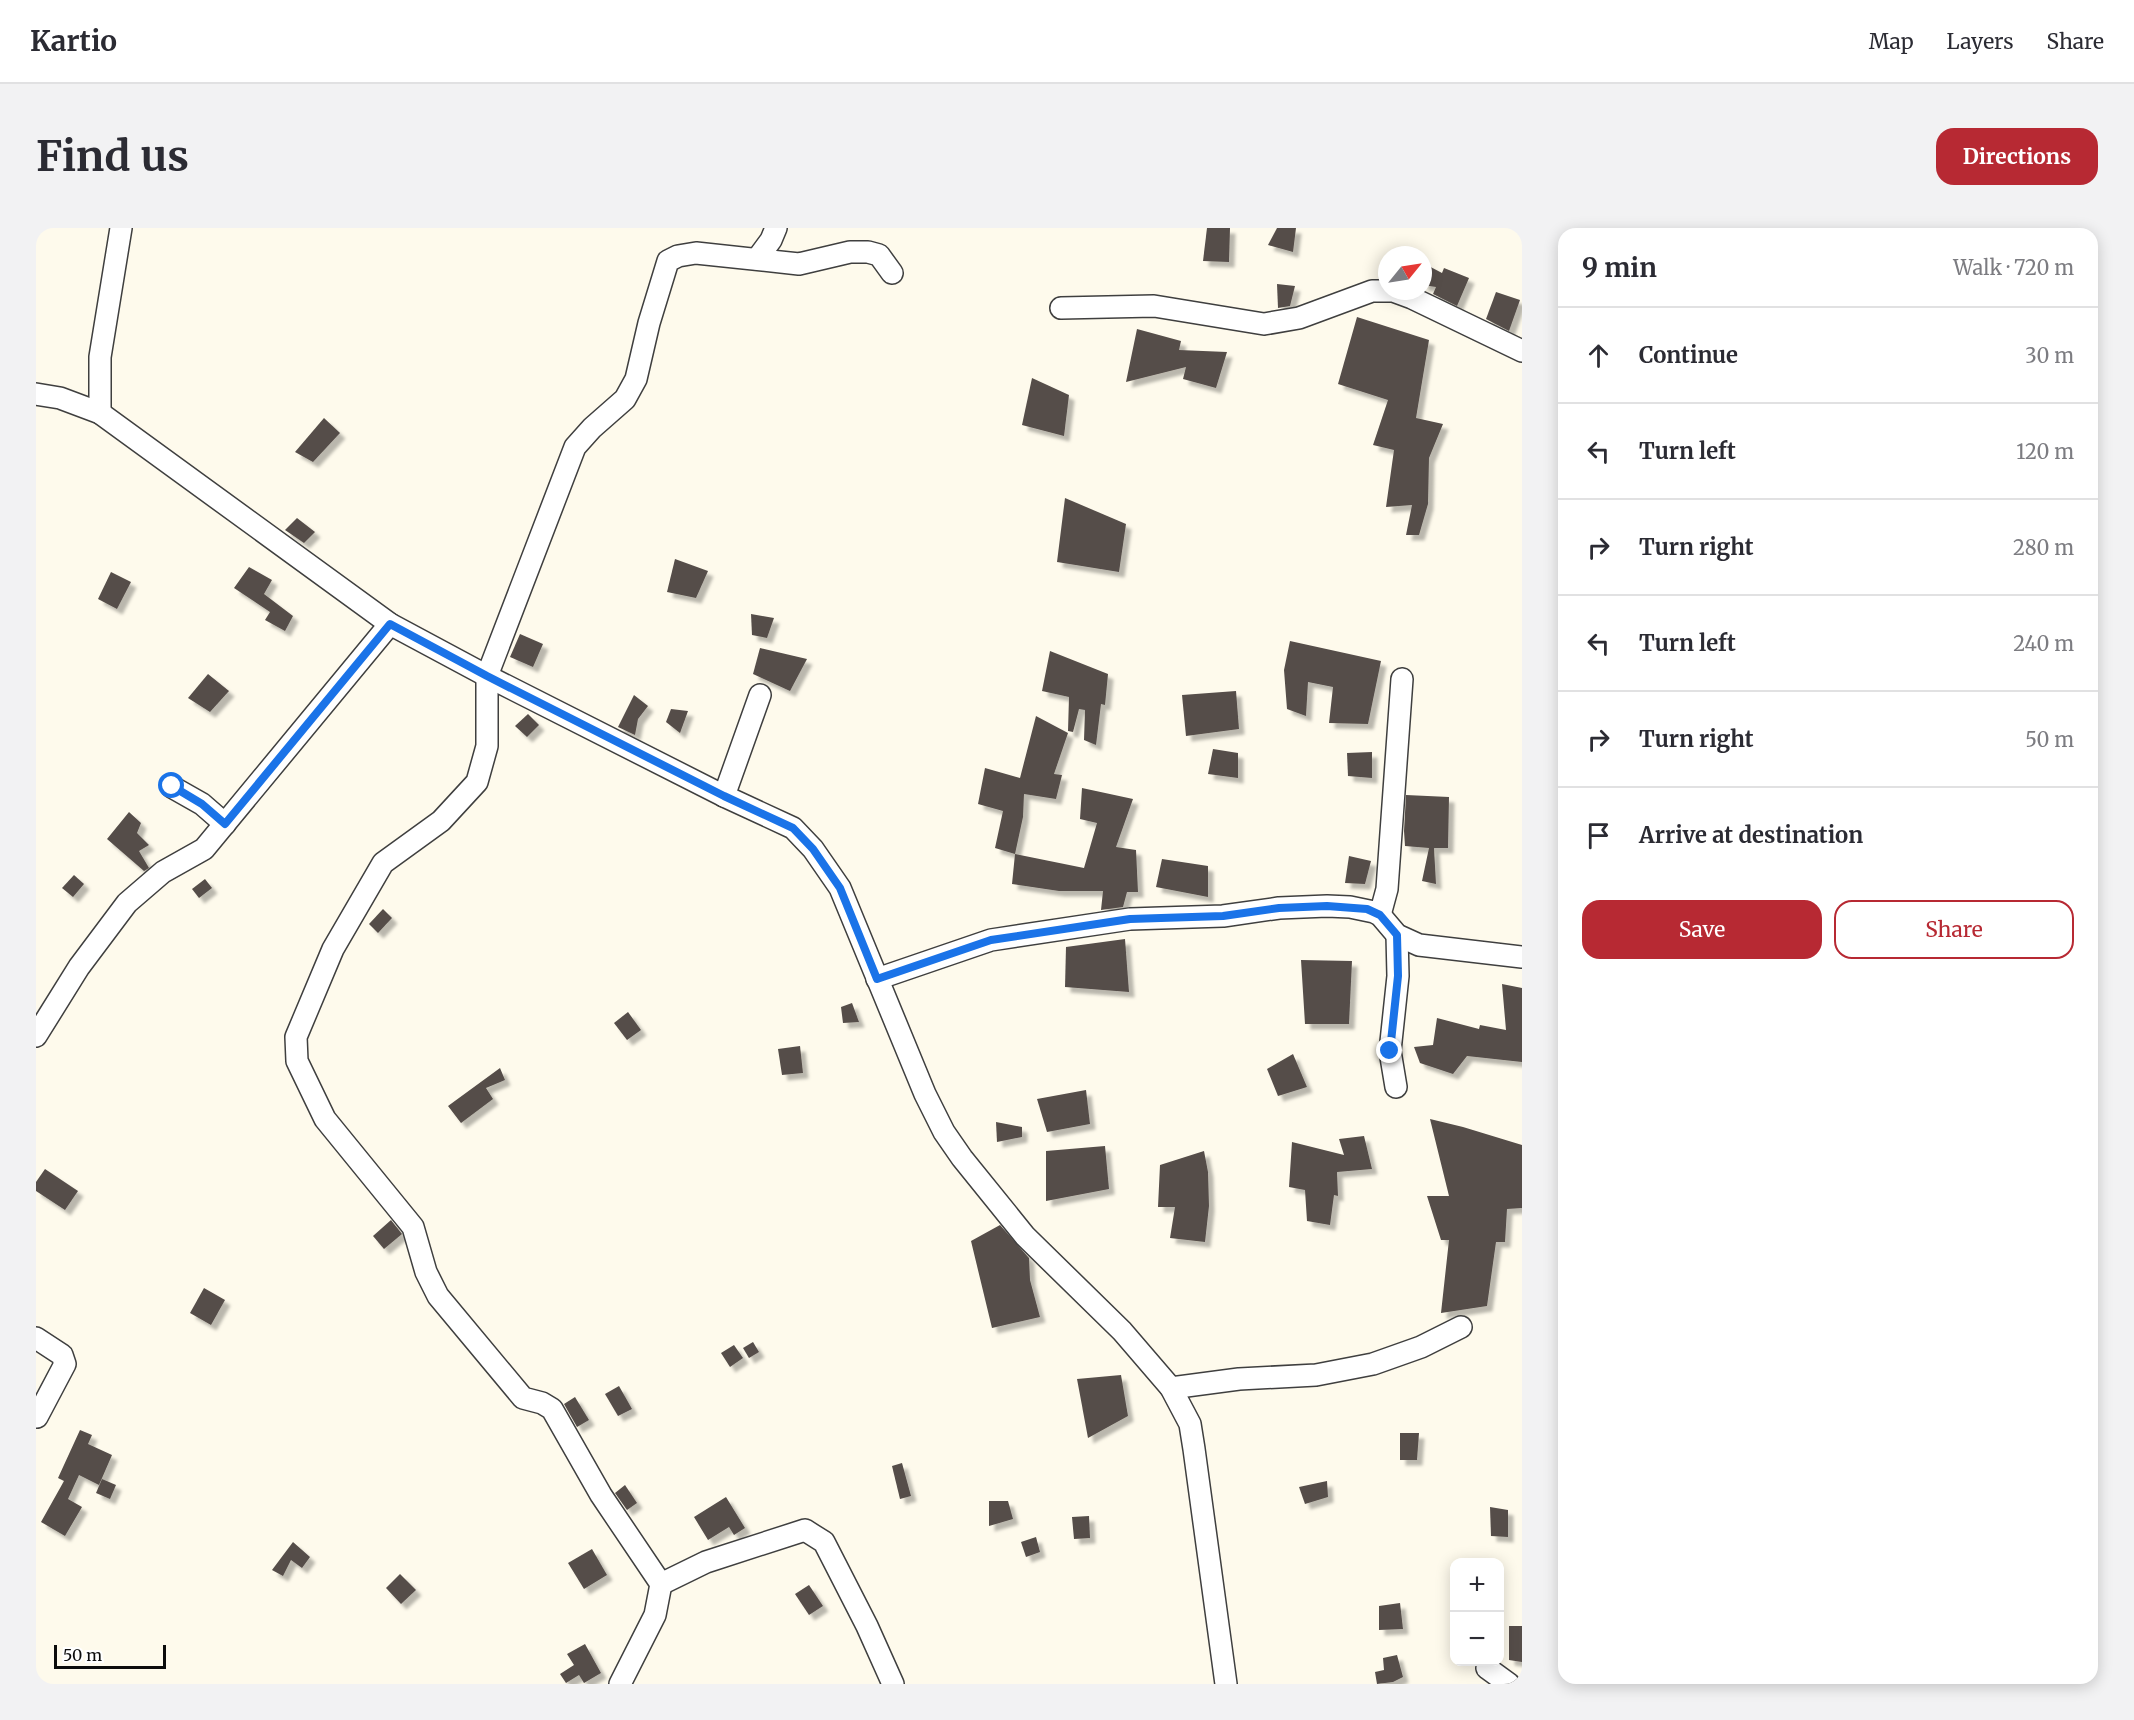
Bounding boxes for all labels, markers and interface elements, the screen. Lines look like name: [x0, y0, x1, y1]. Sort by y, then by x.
text: Kartio: [30, 23, 117, 59]
text: Map: [1869, 28, 1914, 55]
text: Layers: [1947, 28, 2014, 55]
text: Share: [2047, 28, 2104, 55]
button: Directions: [1936, 128, 2098, 185]
text: Find us: [36, 130, 189, 182]
north arrow: [1378, 246, 1432, 300]
text: 9 min: [1582, 251, 1657, 284]
text: Walk · 720 m: [1953, 255, 2074, 280]
icon: ahead: [1582, 339, 1615, 372]
text: Continue: [1639, 341, 1738, 369]
text: 30 m: [2025, 343, 2074, 368]
icon: left: [1582, 435, 1615, 468]
text: Turn left: [1639, 437, 1736, 465]
text: 120 m: [2016, 439, 2074, 464]
icon: right: [1582, 531, 1615, 564]
text: Turn right: [1639, 533, 1753, 561]
text: 280 m: [2013, 535, 2074, 560]
icon: left: [1582, 627, 1615, 660]
text: Turn left: [1639, 629, 1736, 657]
text: 240 m: [2013, 631, 2074, 656]
icon: right: [1582, 723, 1615, 756]
text: Turn right: [1639, 725, 1753, 753]
text: 50 m: [2025, 727, 2074, 752]
route start: [158, 772, 184, 798]
icon: arrive: [1582, 819, 1615, 852]
text: Arrive at destination: [1639, 821, 1863, 849]
button: Save: [1582, 900, 1822, 959]
button: Share: [1834, 900, 2074, 959]
route end: [1376, 1037, 1402, 1063]
map controls: [1450, 1558, 1504, 1666]
button: +: [1450, 1558, 1504, 1612]
button: −: [1450, 1612, 1504, 1666]
scale bar: [54, 1642, 166, 1670]
text: 50 m: [63, 1645, 102, 1665]

